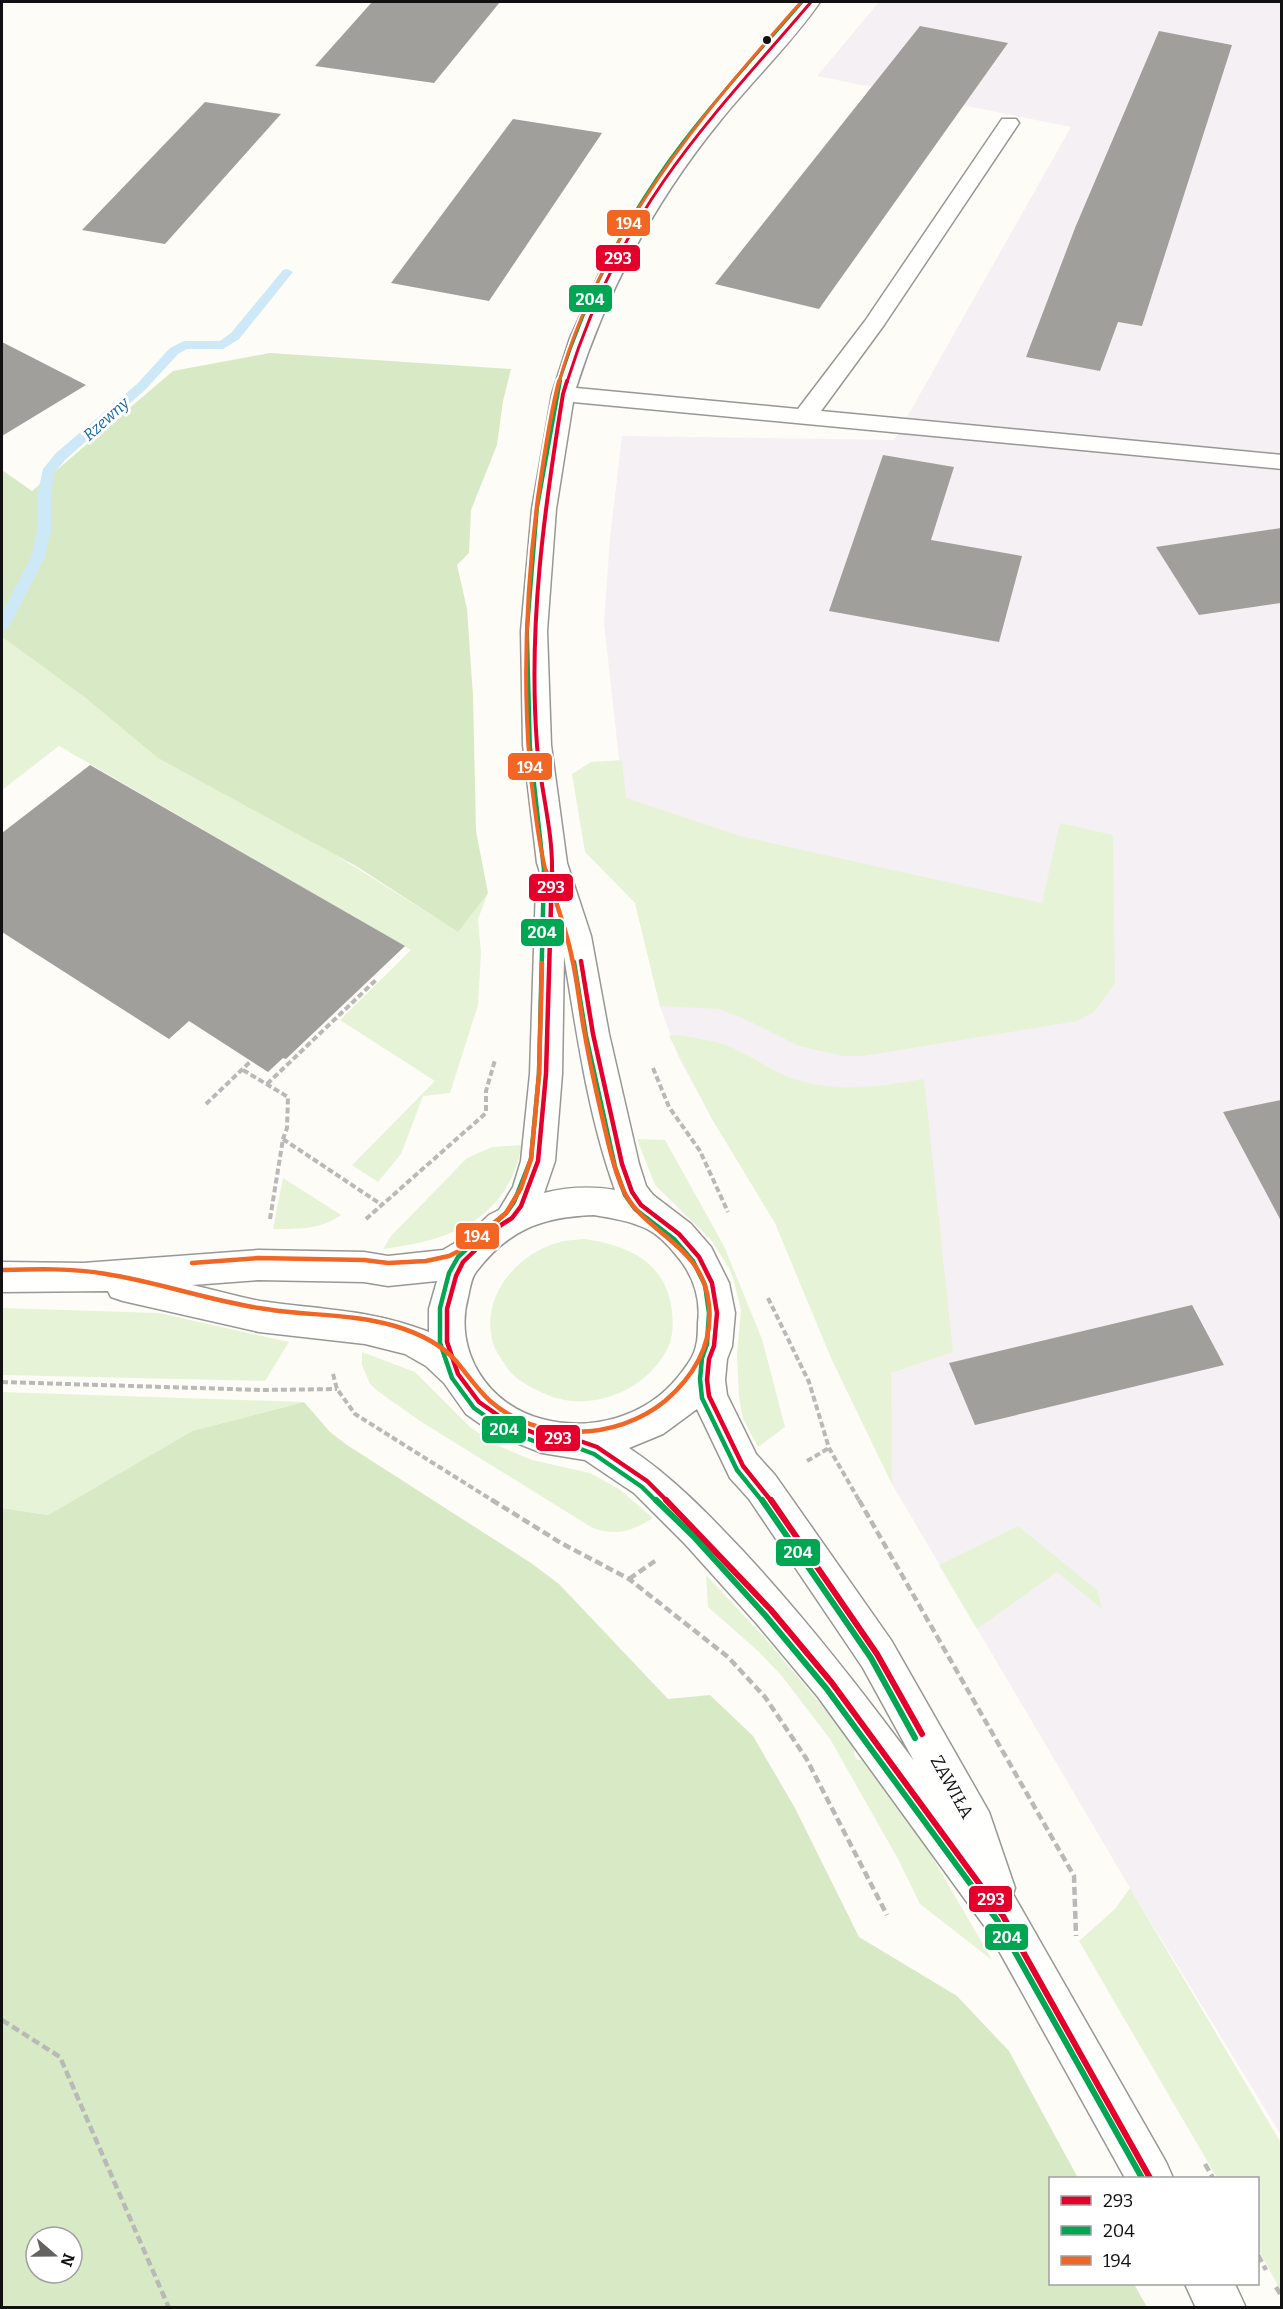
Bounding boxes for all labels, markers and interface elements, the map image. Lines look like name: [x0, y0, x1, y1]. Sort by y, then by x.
unlabelled marker: [761, 34, 773, 46]
line badge: 194: [606, 209, 651, 237]
text: 194: [616, 214, 642, 233]
line badge: 293: [595, 244, 641, 272]
text: 293: [604, 249, 632, 268]
line badge: 204: [568, 284, 613, 313]
text: 204: [576, 290, 605, 309]
water label: Rzewny: [79, 393, 133, 445]
line badge: 194: [507, 752, 553, 781]
text: 194: [517, 758, 543, 777]
line badge: 293: [528, 873, 574, 902]
text: 293: [537, 878, 565, 897]
line badge: 204: [520, 918, 565, 947]
text: 204: [528, 923, 557, 942]
line badge: 194: [455, 1222, 500, 1250]
text: 194: [464, 1227, 490, 1246]
line badge: 204: [481, 1415, 527, 1444]
text: 204: [490, 1420, 519, 1439]
line badge: 293: [535, 1424, 581, 1452]
text: 293: [544, 1429, 572, 1448]
line badge: 204: [775, 1538, 821, 1567]
text: 204: [784, 1543, 813, 1562]
street label: ZAWIŁA: [926, 1752, 978, 1823]
line badge: 293: [968, 1885, 1013, 1913]
text: 293: [977, 1890, 1005, 1909]
line badge: 204: [984, 1923, 1029, 1951]
text: 204: [993, 1928, 1022, 1947]
legend: [1049, 2177, 1259, 2285]
text: 293: [1103, 2190, 1133, 2212]
text: 204: [1103, 2220, 1135, 2242]
north arrow: [24, 2225, 84, 2285]
text: 194: [1103, 2250, 1132, 2272]
text: N: [57, 2251, 79, 2269]

